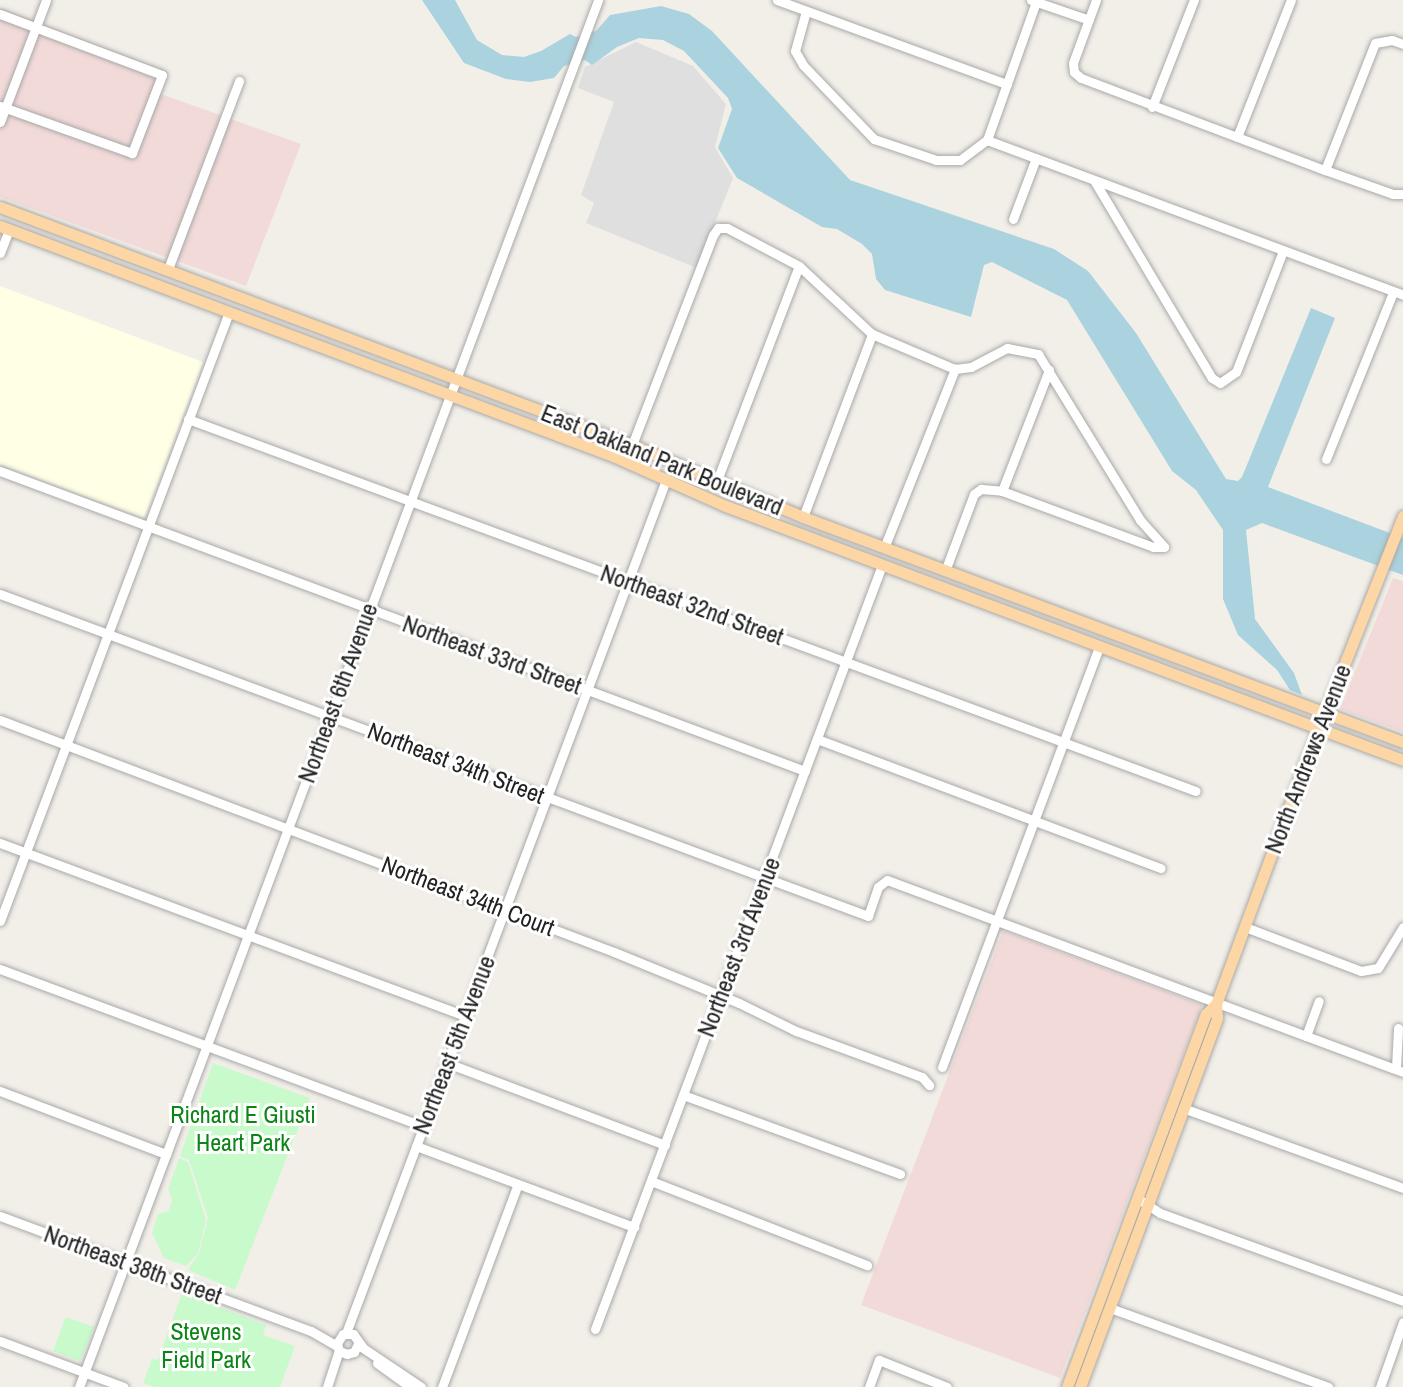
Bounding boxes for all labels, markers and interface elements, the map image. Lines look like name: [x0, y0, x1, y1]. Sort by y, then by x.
street label: East Oakland Park Boulevard: [537, 398, 787, 522]
street label: Northeast 32nd Street: [597, 559, 787, 651]
street label: Northeast 6th Avenue: [292, 599, 384, 787]
street label: Northeast 33rd Street: [399, 609, 585, 701]
street label: North Andrews Avenue: [1258, 660, 1358, 858]
street label: Northeast 34th Street: [364, 716, 548, 810]
street label: Northeast 34th Court: [378, 850, 558, 942]
street label: Northeast 3rd Avenue: [691, 853, 787, 1041]
street label: Northeast 5th Avenue: [407, 951, 501, 1139]
park label: Richard E Giusti Heart Park: [170, 1101, 316, 1157]
street label: Northeast 38th Street: [40, 1219, 226, 1311]
park label: Stevens Field Park: [161, 1318, 251, 1374]

